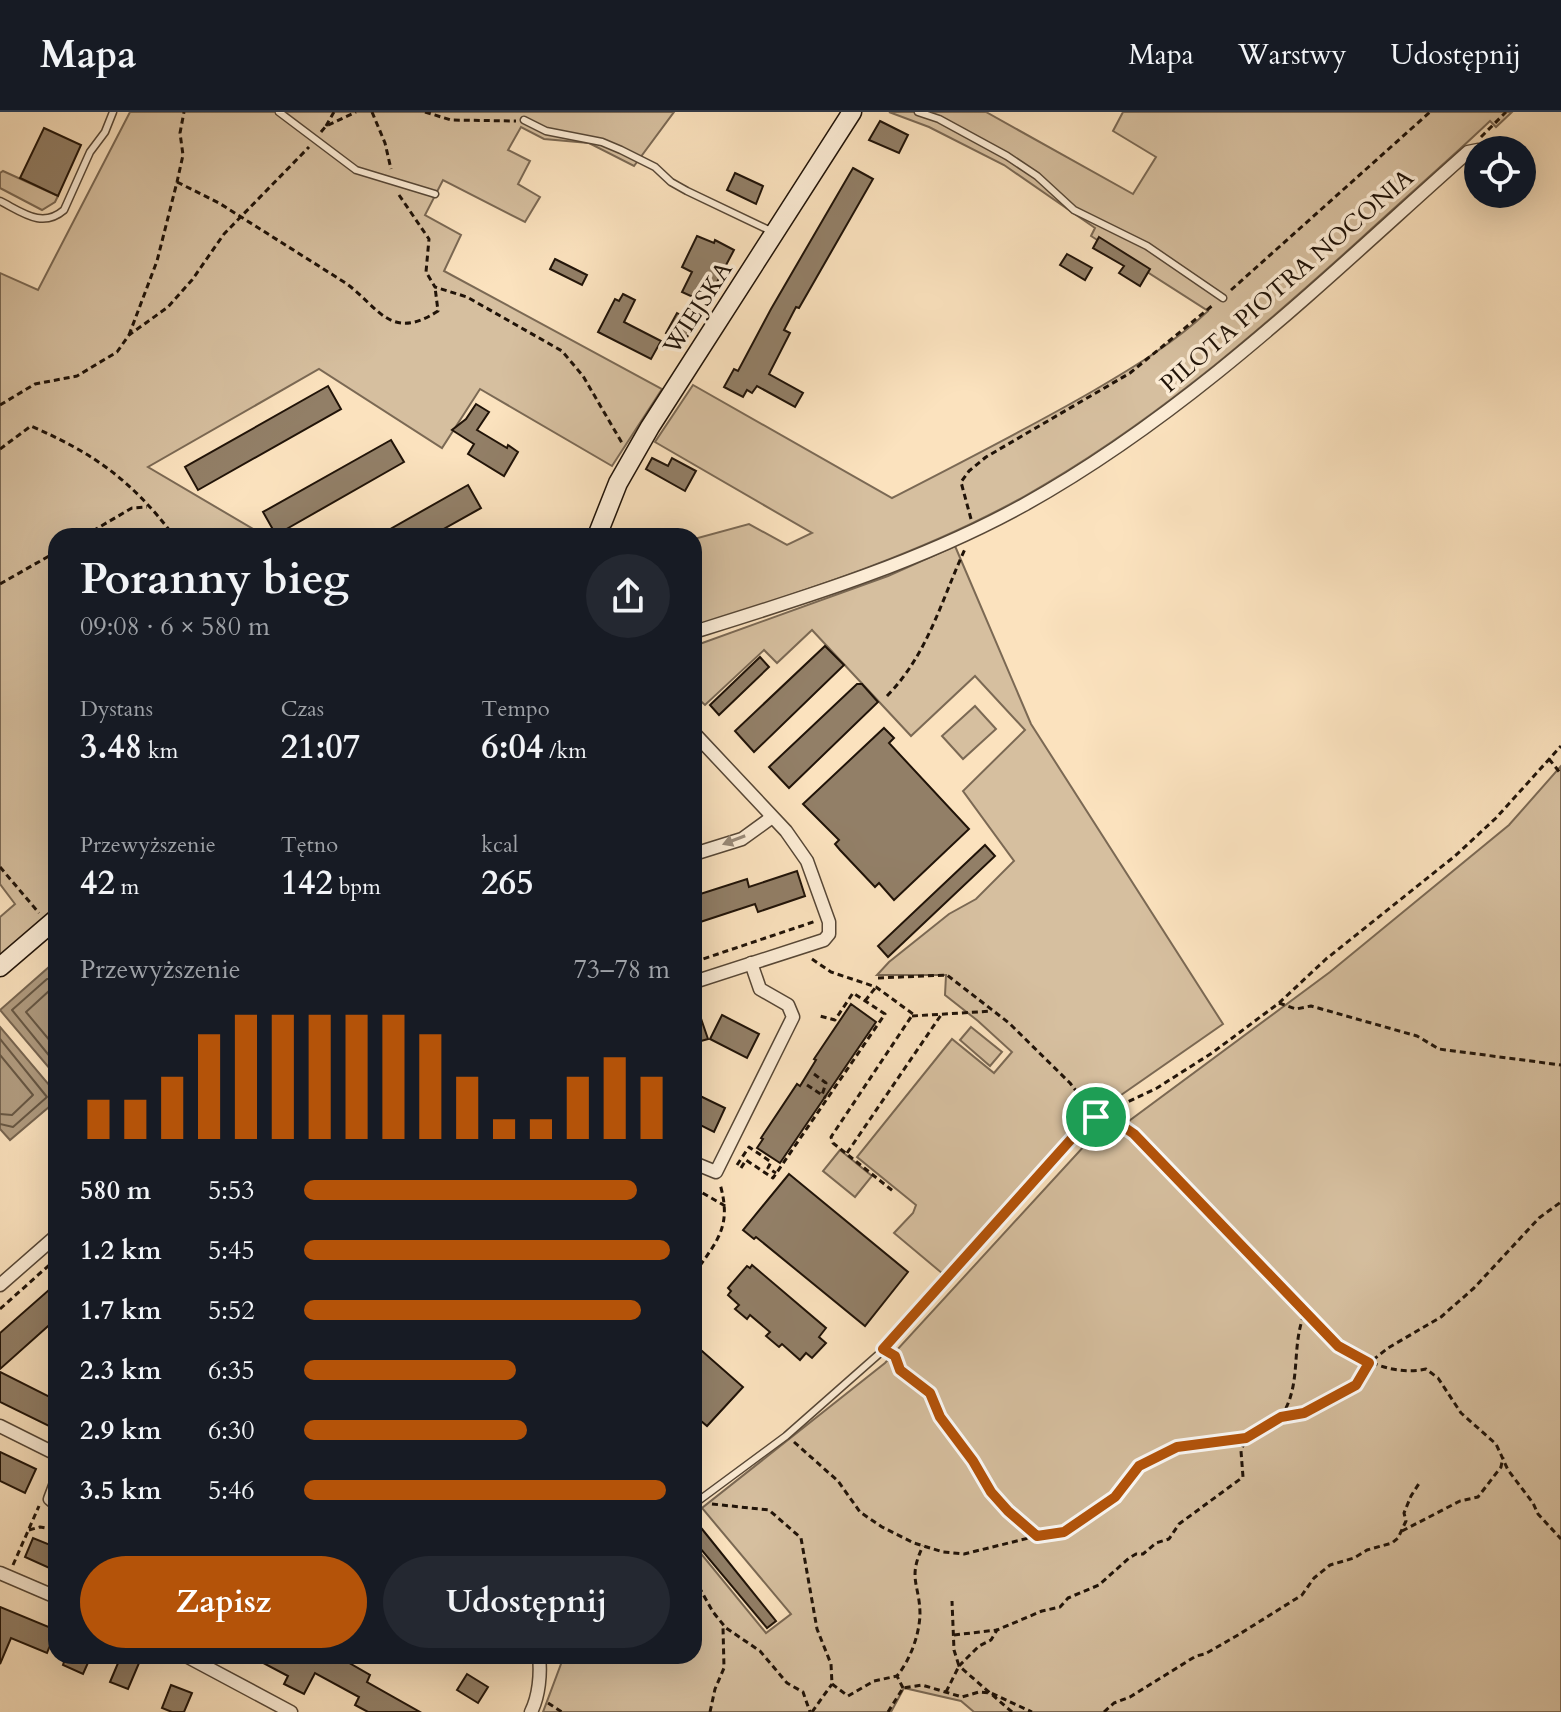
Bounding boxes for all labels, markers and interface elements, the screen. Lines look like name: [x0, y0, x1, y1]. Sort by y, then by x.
text: Mapa: [40, 29, 136, 81]
text: Mapa: [1128, 36, 1194, 74]
text: Warstwy: [1238, 36, 1347, 74]
text: Udostępnij: [1391, 36, 1521, 74]
map controls: [1464, 136, 1536, 208]
button: locate: [1464, 136, 1536, 208]
street label: PILOTA PIOTRA NOCONIA: [1153, 161, 1421, 400]
street label: WIEJSKA: [655, 254, 741, 362]
text: Poranny bieg: [80, 549, 349, 609]
button: share: [586, 554, 670, 638]
text: 09:08 · 6 × 580 m: [80, 609, 270, 644]
text: Dystans: [80, 694, 153, 724]
text: Czas: [281, 694, 324, 724]
text: Tempo: [481, 694, 550, 724]
text: 3.48: [80, 724, 142, 770]
text: 21:07: [281, 724, 360, 770]
text: 6:04: [481, 724, 543, 770]
text: km: [142, 736, 178, 766]
text: /km: [543, 736, 587, 766]
text: Przewyższenie: [80, 830, 216, 860]
text: Tętno: [281, 830, 338, 860]
text: kcal: [481, 830, 518, 860]
one-way arrow: [722, 834, 746, 847]
text: 42: [80, 860, 115, 906]
text: 142: [281, 860, 333, 906]
text: 265: [481, 860, 534, 906]
text: m: [115, 872, 139, 902]
text: bpm: [333, 872, 381, 902]
text: Przewyższenie: [80, 952, 241, 987]
text: 73–78 m: [573, 952, 670, 987]
pin: [1062, 1083, 1130, 1151]
icon: arrive: [1074, 1095, 1118, 1139]
text: 580 m: [80, 1173, 151, 1208]
text: 5:53: [208, 1173, 255, 1208]
text: 1.2 km: [80, 1233, 161, 1268]
text: 5:45: [208, 1233, 255, 1268]
text: 1.7 km: [80, 1293, 161, 1328]
text: 5:52: [208, 1293, 255, 1328]
text: 2.3 km: [80, 1353, 161, 1388]
text: 6:35: [208, 1353, 255, 1388]
text: 2.9 km: [80, 1413, 161, 1448]
text: 6:30: [208, 1413, 255, 1448]
text: 3.5 km: [80, 1473, 161, 1508]
text: 5:46: [208, 1473, 255, 1508]
button: Zapisz: [80, 1556, 367, 1648]
button: Udostępnij: [383, 1556, 670, 1648]

